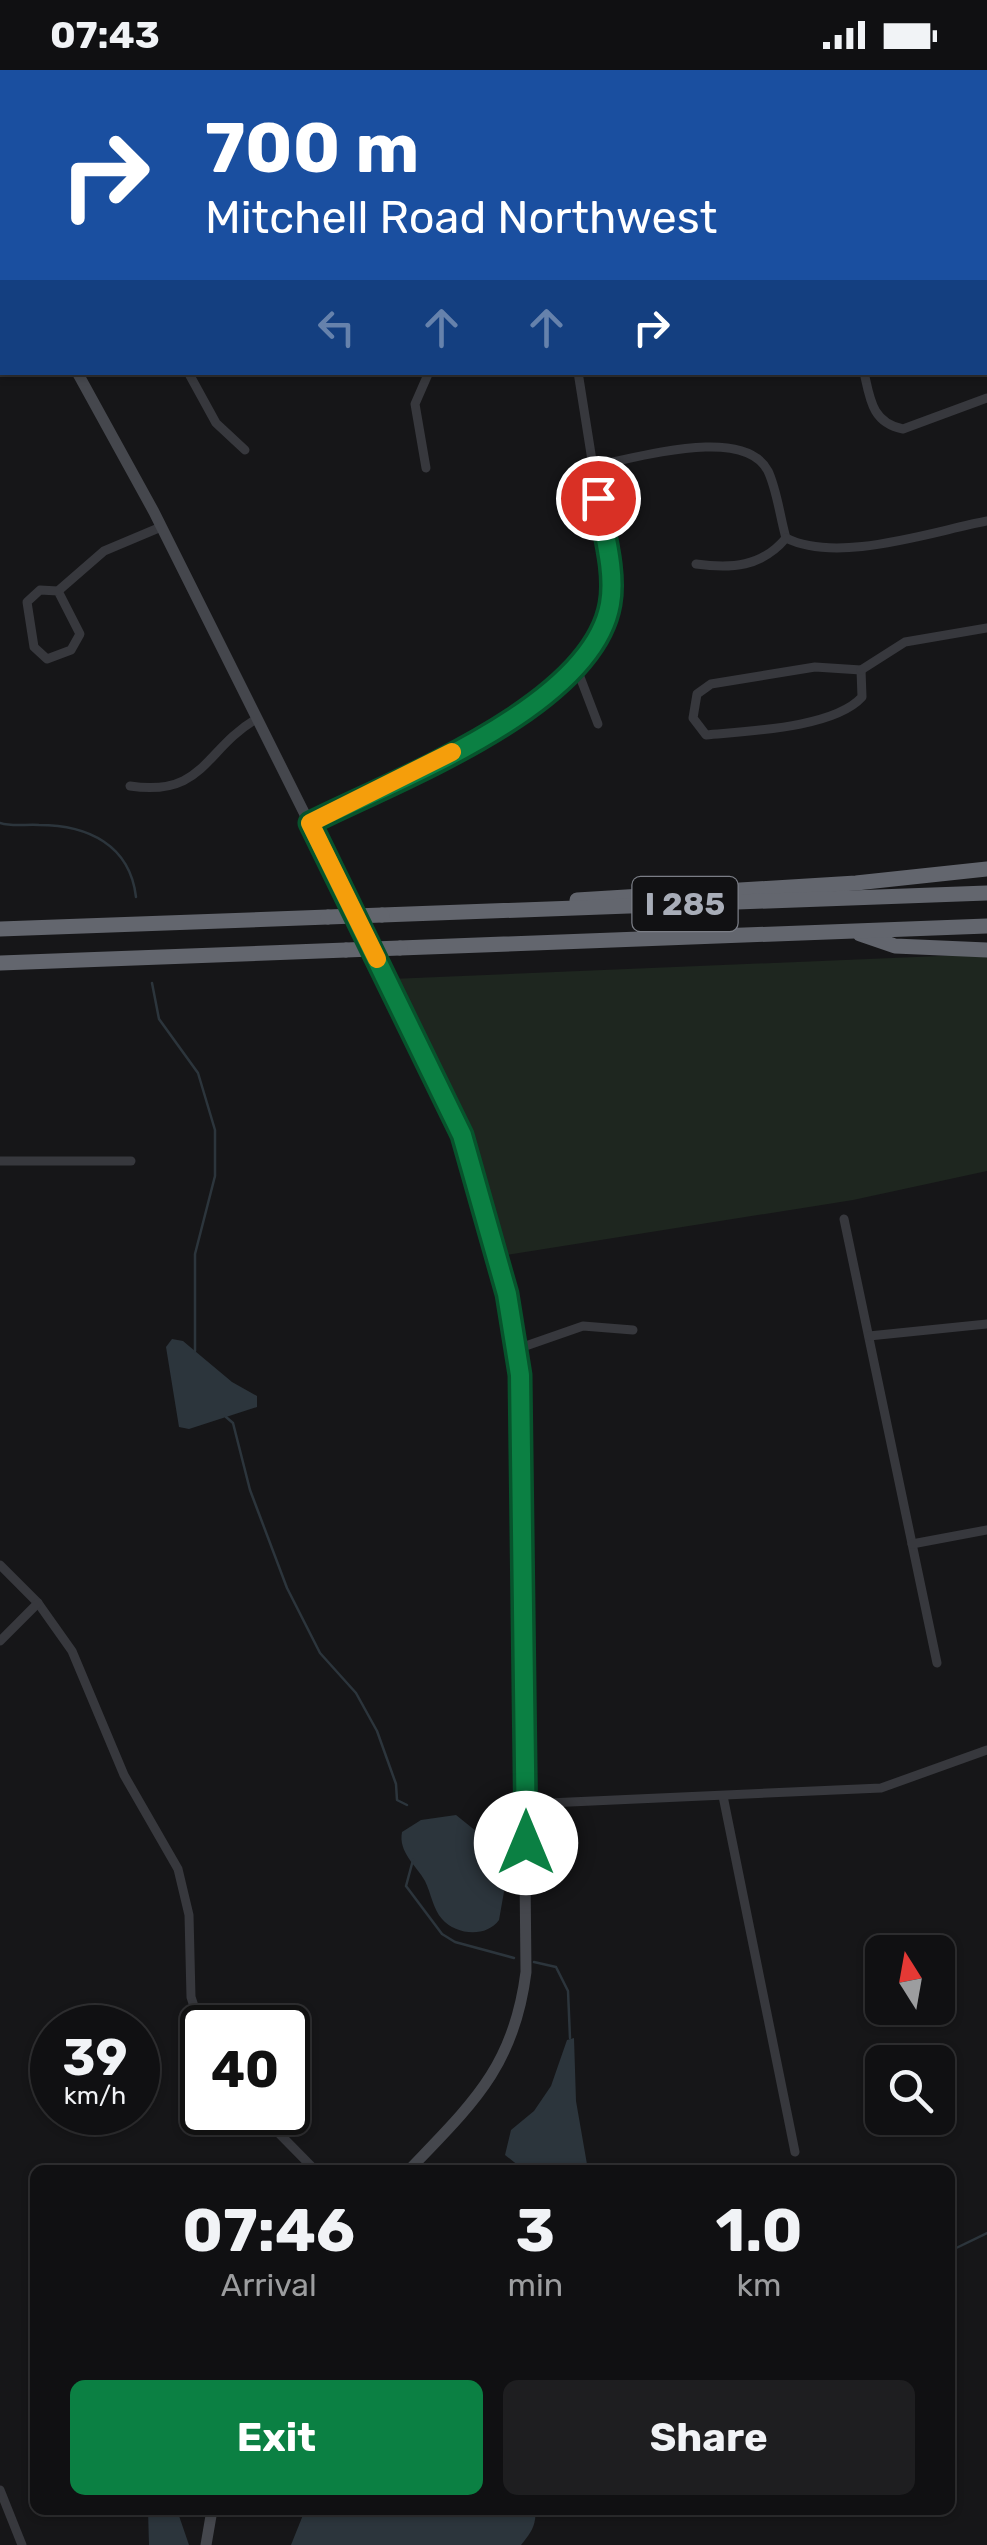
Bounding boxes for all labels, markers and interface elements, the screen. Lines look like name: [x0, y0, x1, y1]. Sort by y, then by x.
text: 07:43: [50, 12, 160, 58]
text: 700 m: [205, 107, 419, 190]
icon: right: [40, 110, 170, 240]
text: Mitchell Road Northwest: [205, 191, 717, 244]
icon: left: [309, 300, 364, 355]
icon: ahead: [414, 300, 469, 355]
icon: ahead: [519, 300, 574, 355]
icon: right: [624, 300, 679, 355]
pin: [556, 456, 641, 541]
icon: arrive: [571, 471, 626, 526]
road number: I 285: [632, 877, 738, 931]
position arrow: [474, 1791, 578, 1895]
north arrow: [865, 1935, 955, 2025]
map controls: [865, 1935, 955, 2135]
speed limit sign: 40: [180, 2005, 310, 2135]
text: 39: [63, 2028, 128, 2088]
button: search: [865, 2045, 955, 2135]
text: km/h: [64, 2081, 126, 2110]
text: 07:46: [182, 2195, 355, 2266]
text: 3: [515, 2195, 555, 2266]
text: 1.0: [715, 2195, 803, 2266]
text: Arrival: [221, 2266, 317, 2304]
text: min: [507, 2266, 563, 2304]
text: km: [737, 2266, 781, 2304]
button: Exit: [70, 2380, 483, 2495]
button: Share: [503, 2380, 915, 2495]

